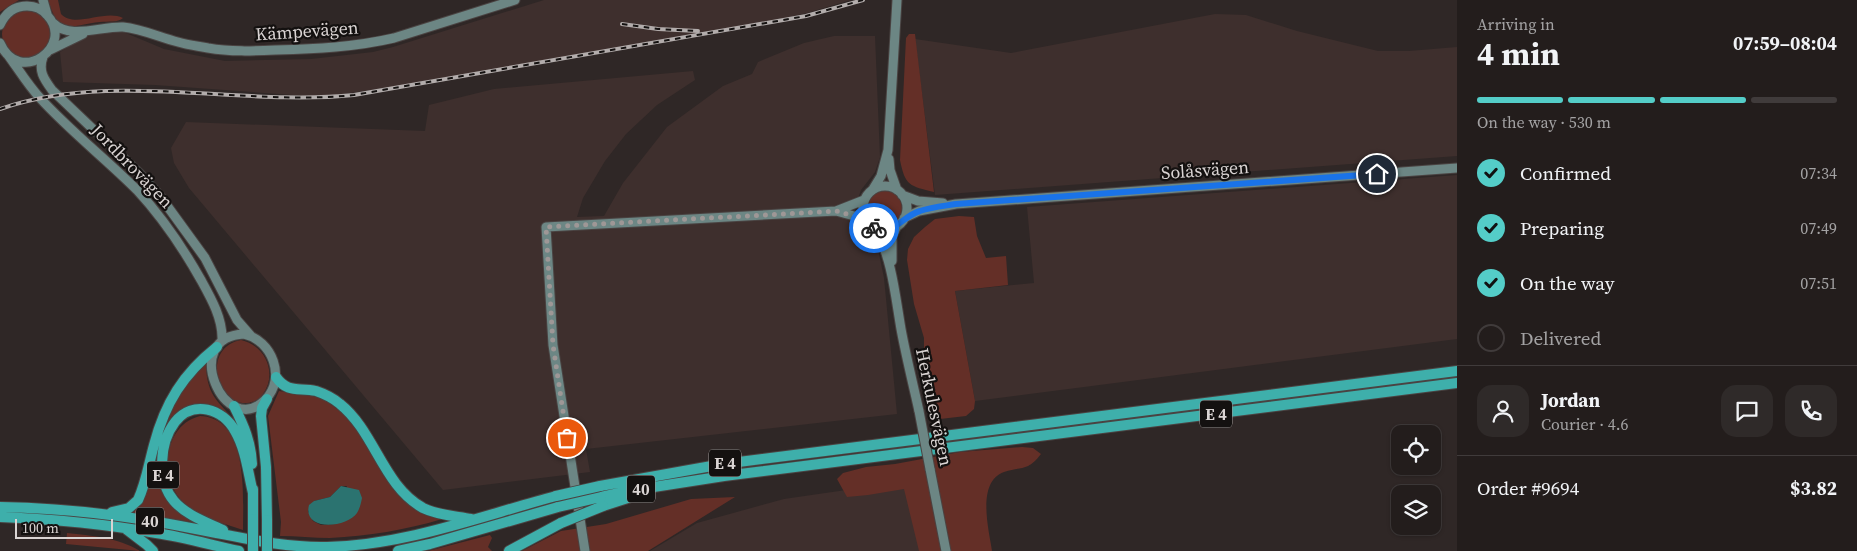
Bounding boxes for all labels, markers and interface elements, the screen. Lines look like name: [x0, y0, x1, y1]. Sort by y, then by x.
text: Arriving in: [1477, 13, 1555, 35]
street label: Kämpevägen: [255, 14, 359, 47]
text: 07:59–08:04: [1733, 30, 1837, 56]
text: 4 min: [1477, 32, 1560, 76]
text: On the way · 530 m: [1477, 111, 1611, 133]
street label: Jordbrovägen: [85, 117, 179, 213]
pin: [1356, 153, 1398, 195]
street label: Solåsvägen: [1160, 154, 1250, 185]
icon: check: [1477, 159, 1505, 187]
icon: home: [1363, 160, 1391, 188]
text: Confirmed: [1520, 160, 1611, 186]
text: 07:34: [1800, 162, 1837, 184]
courier: [849, 203, 899, 253]
icon: bike: [860, 214, 888, 242]
icon: check: [1477, 214, 1505, 242]
text: Preparing: [1520, 215, 1604, 241]
text: 07:49: [1800, 217, 1837, 239]
icon: check: [1477, 269, 1505, 297]
text: On the way: [1520, 270, 1615, 296]
text: 07:51: [1800, 272, 1837, 294]
text: Delivered: [1520, 325, 1601, 351]
street label: Herkulesvägen: [910, 346, 959, 468]
button: person: [1477, 385, 1529, 437]
button: chat: [1721, 385, 1773, 437]
button: phone: [1785, 385, 1837, 437]
text: Jordan: [1541, 387, 1600, 413]
road number: E 4: [1200, 400, 1232, 428]
text: Courier · 4.6: [1541, 413, 1629, 435]
pin: [546, 417, 588, 459]
icon: bag: [553, 424, 581, 452]
map controls: [1391, 425, 1441, 535]
button: locate: [1391, 425, 1441, 475]
road number: E 4: [709, 449, 741, 476]
road number: E 4: [147, 462, 179, 488]
text: Order #9694: [1477, 475, 1579, 501]
text: $3.82: [1790, 475, 1837, 501]
road number: 40: [627, 476, 655, 502]
button: layers: [1391, 485, 1441, 535]
road number: 40: [136, 508, 164, 534]
scale bar: [15, 516, 112, 539]
text: 100 m: [22, 518, 59, 538]

